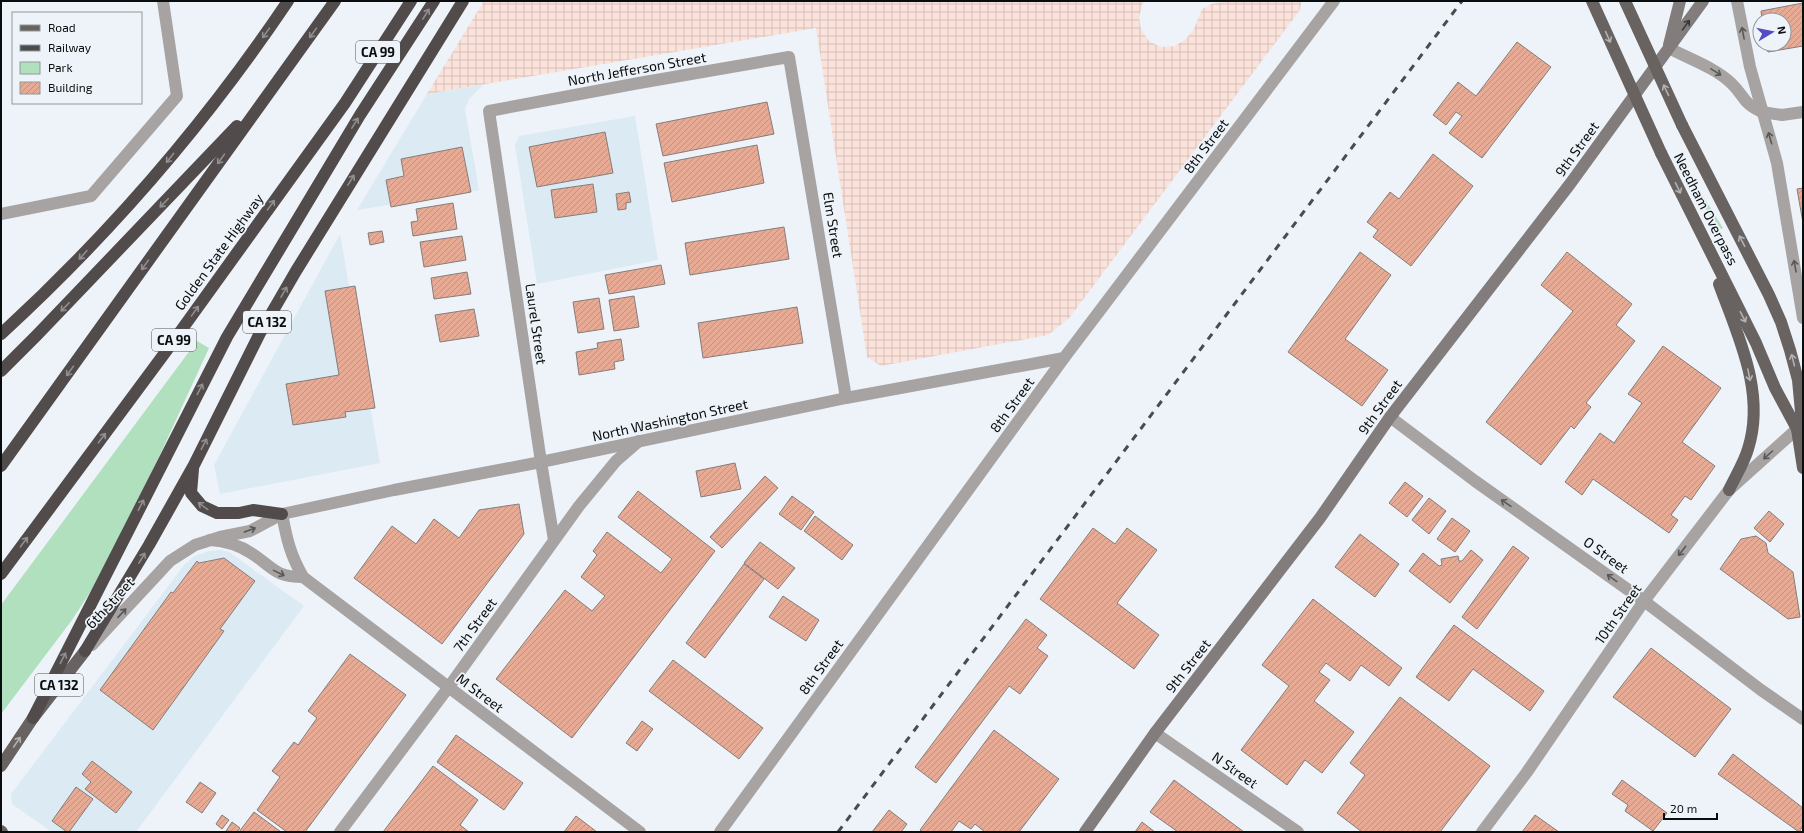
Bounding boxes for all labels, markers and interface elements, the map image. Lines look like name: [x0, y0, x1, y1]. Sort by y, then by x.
one-way arrow: [422, 8, 430, 20]
legend: [12, 12, 142, 104]
north arrow: [1752, 12, 1792, 52]
one-way arrow: [1682, 19, 1690, 30]
text: Road: [48, 20, 76, 34]
text: N: [1775, 25, 1789, 35]
one-way arrow: [262, 27, 270, 38]
one-way arrow: [308, 27, 317, 38]
one-way arrow: [1739, 27, 1747, 40]
one-way arrow: [1605, 30, 1612, 42]
text: Railway: [48, 40, 92, 54]
road number: CA 99: [356, 41, 400, 63]
street label: North Jefferson Street: [566, 48, 707, 89]
text: Park: [48, 60, 73, 74]
one-way arrow: [1710, 69, 1722, 77]
text: Building: [48, 80, 93, 94]
one-way arrow: [1662, 84, 1669, 96]
street label: 8th Street: [1180, 115, 1232, 176]
one-way arrow: [351, 117, 359, 129]
street label: 9th Street: [1551, 118, 1602, 179]
one-way arrow: [1766, 132, 1773, 145]
street label: Needham Overpass: [1671, 150, 1742, 268]
one-way arrow: [165, 153, 174, 164]
one-way arrow: [217, 154, 225, 165]
one-way arrow: [347, 175, 355, 186]
one-way arrow: [1675, 182, 1683, 194]
street label: Golden State Highway: [171, 190, 267, 313]
street label: Elm Street: [820, 191, 847, 259]
one-way arrow: [159, 198, 169, 208]
one-way arrow: [267, 200, 275, 211]
one-way arrow: [1737, 235, 1745, 247]
one-way arrow: [78, 249, 87, 260]
one-way arrow: [141, 259, 149, 270]
one-way arrow: [1791, 260, 1799, 273]
street label: Laurel Street: [522, 282, 551, 366]
one-way arrow: [281, 286, 289, 298]
one-way arrow: [60, 302, 69, 312]
one-way arrow: [191, 305, 199, 316]
road number: CA 132: [243, 311, 291, 333]
one-way arrow: [1740, 311, 1747, 323]
road number: CA 99: [152, 329, 196, 351]
one-way arrow: [1789, 353, 1796, 366]
one-way arrow: [65, 365, 74, 376]
one-way arrow: [1745, 368, 1753, 381]
street label: 8th Street: [986, 374, 1037, 436]
street label: 9th Street: [1354, 376, 1405, 437]
one-way arrow: [197, 384, 204, 396]
street label: North Washington Street: [590, 395, 749, 444]
one-way arrow: [97, 433, 106, 444]
one-way arrow: [201, 438, 208, 450]
one-way arrow: [1763, 450, 1773, 460]
one-way arrow: [138, 499, 146, 511]
one-way arrow: [1501, 499, 1512, 507]
one-way arrow: [198, 502, 209, 510]
one-way arrow: [244, 526, 256, 534]
street label: O Street: [1581, 533, 1632, 577]
one-way arrow: [20, 537, 28, 548]
one-way arrow: [1678, 546, 1686, 557]
one-way arrow: [138, 552, 146, 564]
one-way arrow: [273, 570, 285, 577]
street label: 6th Street: [82, 574, 138, 632]
one-way arrow: [1607, 574, 1618, 582]
street label: 10th Street: [1591, 580, 1644, 647]
street label: 7th Street: [449, 594, 500, 655]
one-way arrow: [117, 608, 127, 618]
street label: 9th Street: [1161, 635, 1214, 696]
street label: 8th Street: [795, 636, 846, 698]
one-way arrow: [60, 653, 68, 665]
street label: M Street: [453, 669, 507, 716]
road number: CA 132: [35, 674, 83, 696]
one-way arrow: [13, 737, 21, 748]
street label: N Street: [1209, 748, 1261, 791]
scale bar: [1664, 795, 1717, 821]
text: 20 m: [1670, 801, 1697, 815]

